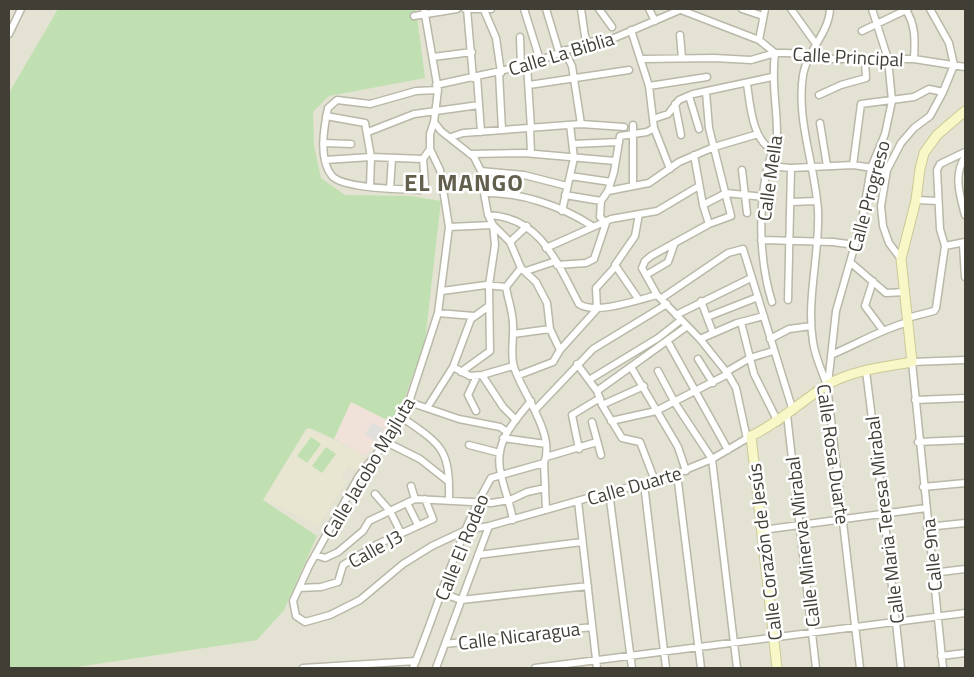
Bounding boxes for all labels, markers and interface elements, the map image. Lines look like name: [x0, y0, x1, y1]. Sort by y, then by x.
street label: Calle La Biblia: [505, 23, 618, 83]
street label: Calle Principal: [792, 39, 904, 73]
street label: Calle Mella: [749, 133, 789, 223]
street label: Calle Progreso: [839, 137, 897, 255]
district label: EL MANGO: [404, 164, 524, 200]
street label: Calle Rosa Duarte: [810, 382, 858, 526]
street label: Calle Jacobo Majluta: [314, 390, 422, 543]
street label: Calle Maria Teresa Mirabal: [857, 415, 911, 625]
street label: Calle Minerva Mirabal: [777, 455, 827, 629]
street label: Calle Duarte: [583, 458, 685, 512]
street label: Calle Corazón de Jesús: [739, 462, 789, 642]
street label: Calle El Rodeo: [426, 489, 496, 605]
street label: Calle 9na: [913, 517, 949, 593]
street label: Calle J3: [342, 521, 408, 575]
street label: Calle Nicaragua: [456, 613, 582, 657]

